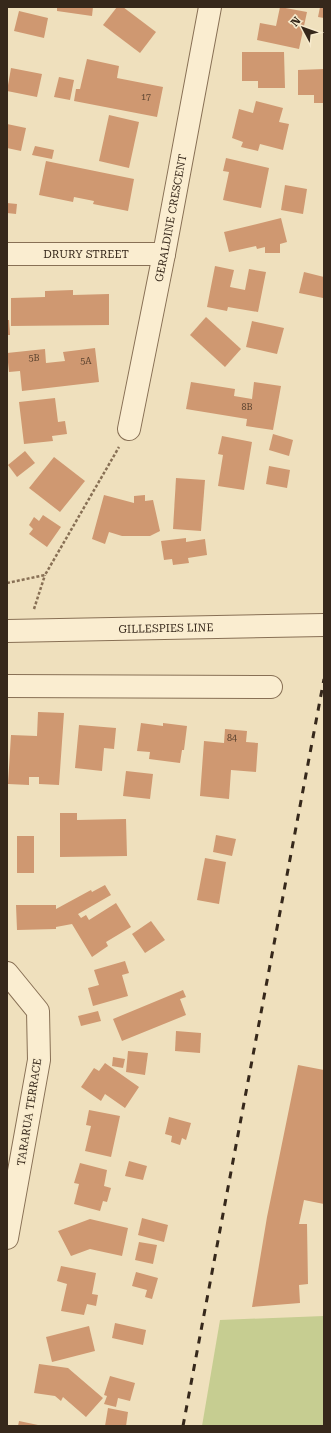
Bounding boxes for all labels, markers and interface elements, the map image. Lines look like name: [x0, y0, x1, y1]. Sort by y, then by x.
north arrow: [283, 8, 323, 48]
text: N: [288, 14, 304, 29]
house number: 17: [141, 92, 151, 102]
street label: GERALDINE CRESCENT: [153, 153, 189, 283]
street label: DRURY STREET: [43, 248, 129, 261]
house number: 5B: [28, 353, 40, 363]
house number: 5A: [80, 356, 92, 366]
house number: 8B: [241, 402, 253, 412]
street label: GILLESPIES LINE: [118, 621, 214, 636]
house number: 84: [227, 733, 237, 743]
street label: TARARUA TERRACE: [15, 1057, 44, 1167]

